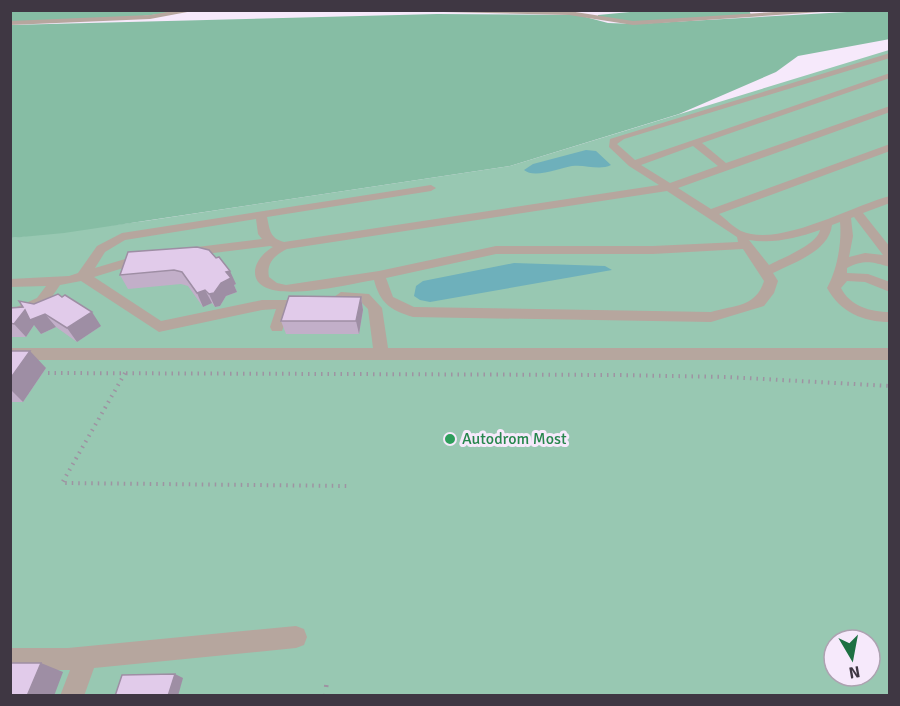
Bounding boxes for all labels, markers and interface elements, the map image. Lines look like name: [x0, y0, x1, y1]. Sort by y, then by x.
place label: Autodrom Most: [462, 429, 567, 449]
marker: Autodrom Most: [443, 432, 457, 446]
north arrow: [822, 628, 882, 688]
text: N: [847, 661, 862, 683]

